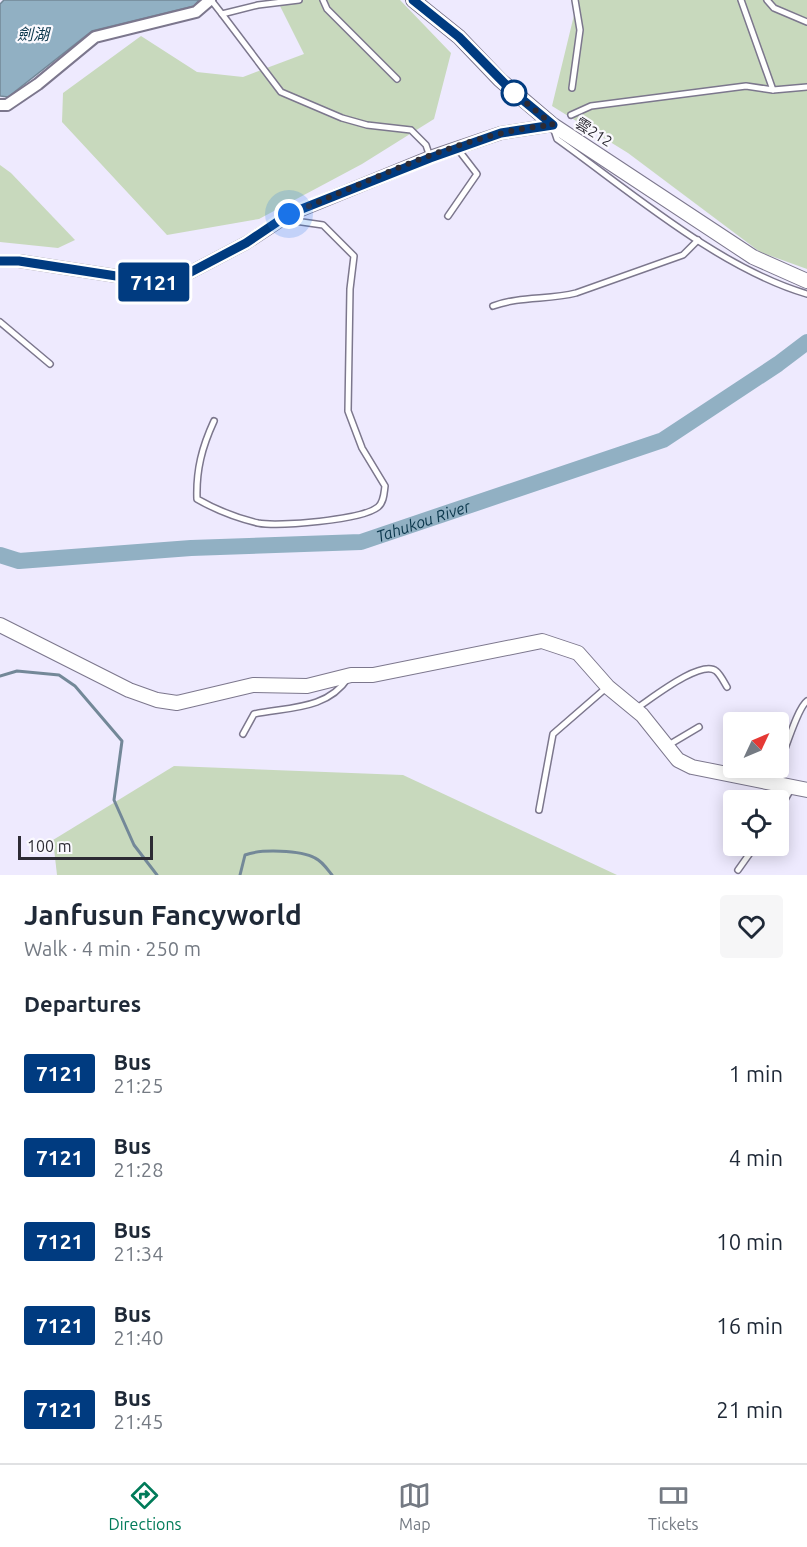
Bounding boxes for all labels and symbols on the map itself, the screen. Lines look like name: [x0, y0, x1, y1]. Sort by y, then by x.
water label: 劍湖: [17, 25, 52, 43]
unlabelled marker: [501, 80, 527, 106]
street label: 雲212: [572, 114, 616, 150]
your location: [274, 199, 304, 229]
line badge: 7121: [112, 262, 196, 302]
water label: Tahukou River: [374, 497, 473, 545]
north arrow: [723, 712, 789, 778]
scale bar: [18, 833, 153, 860]

